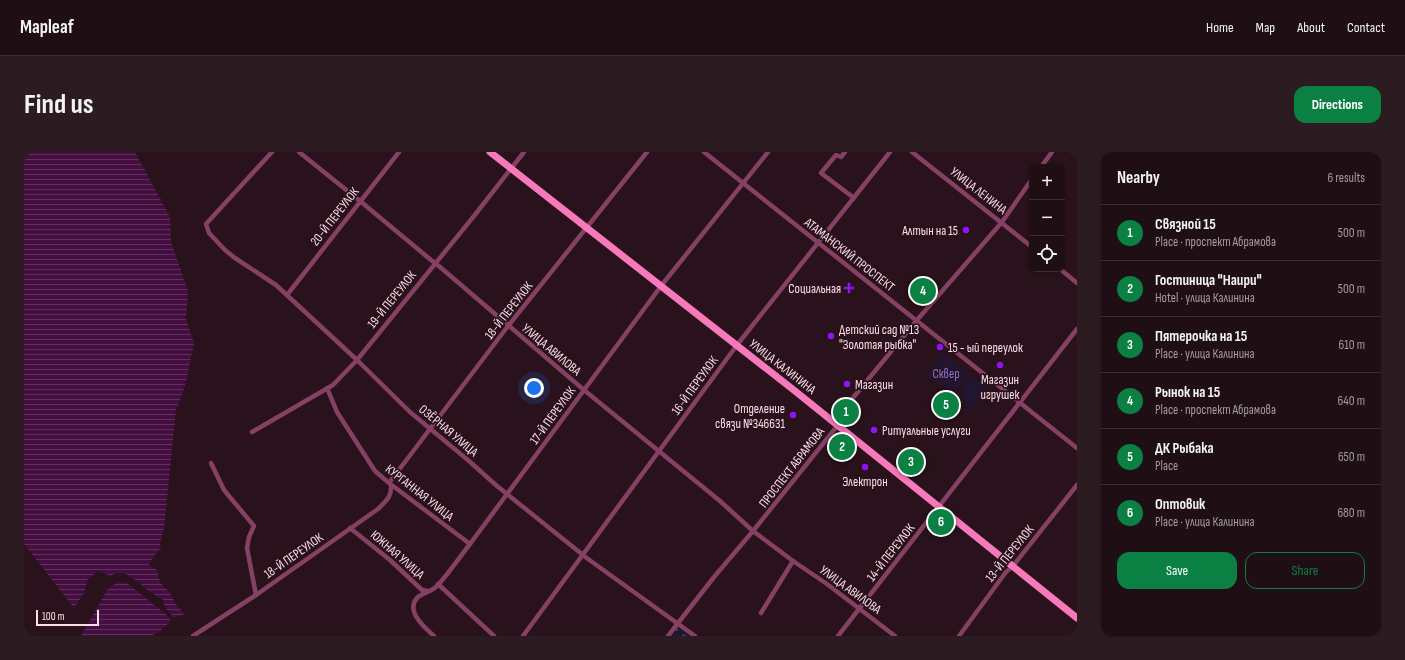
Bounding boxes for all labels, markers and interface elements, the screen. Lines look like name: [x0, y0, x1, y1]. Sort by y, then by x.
text: Mapleaf: [20, 16, 74, 39]
text: Home: [1206, 19, 1234, 36]
text: Map: [1256, 19, 1275, 36]
text: About: [1297, 19, 1325, 36]
text: Contact: [1347, 19, 1385, 36]
button: Directions: [1294, 86, 1381, 123]
text: Find us: [24, 88, 93, 121]
street label: УЛИЦА ЛЕНИНА: [947, 164, 1010, 218]
map controls: [1029, 164, 1065, 272]
button: +: [1029, 164, 1065, 200]
text: Nearby: [1117, 168, 1160, 188]
text: 6 results: [1327, 170, 1365, 186]
street label: 20-Й ПЕРЕУЛОК: [307, 184, 363, 249]
button: −: [1029, 200, 1065, 236]
street label: АТАМАНСКИЙ ПРОСПЕКТ: [800, 214, 898, 295]
text: Связной 15: [1155, 215, 1216, 234]
place label: Алтын на 15: [901, 223, 958, 239]
marker: Алтын на 15: [961, 225, 971, 235]
text: 1: [1127, 225, 1133, 241]
text: 500 m: [1338, 225, 1365, 241]
text: Place · проспект Абрамова: [1155, 234, 1276, 250]
button: locate: [1029, 236, 1065, 272]
street label: 19-Й ПЕРЕУЛОК: [364, 268, 420, 331]
text: Гостиница "Наири": [1155, 271, 1262, 290]
pin: 4: [910, 276, 936, 306]
street label: 18-Й ПЕРЕУЛОК: [481, 278, 536, 343]
place label: Социальная: [788, 281, 841, 297]
text: 2: [1127, 281, 1133, 297]
text: 500 m: [1338, 281, 1365, 297]
marker: Социальная: [844, 283, 854, 293]
text: Hotel · улица Калинина: [1155, 290, 1255, 306]
street label: УЛИЦА АВИЛОВА: [518, 320, 585, 379]
place label: Детский сад №13 "Золотая рыбка": [839, 322, 919, 353]
text: Пятерочка на 15: [1155, 327, 1247, 346]
marker: Детский сад №13 "Золотая рыбка": [826, 331, 836, 341]
street label: УЛИЦА КАЛИНИНА: [746, 336, 819, 398]
text: 3: [1127, 337, 1133, 353]
text: 610 m: [1339, 337, 1365, 353]
place label: 15 - ый переулок: [948, 340, 1023, 356]
marker: 15 - ый переулок: [935, 342, 945, 352]
text: Place · улица Калинина: [1155, 346, 1255, 362]
street label: 16-Й ПЕРЕУЛОК: [668, 353, 722, 418]
marker: Магазин игрушек: [995, 360, 1005, 370]
park label: Сквер: [932, 366, 960, 382]
place label: Магазин игрушек: [981, 372, 1020, 403]
place label: Магазин: [855, 377, 893, 393]
your location: [524, 378, 544, 398]
marker: Магазин: [842, 379, 852, 389]
street label: 17-Й ПЕРЕУЛОК: [526, 383, 579, 448]
text: Рынок на 15: [1155, 383, 1220, 402]
pin: 5: [933, 390, 959, 420]
text: 4: [1127, 393, 1133, 409]
text: 640 m: [1337, 393, 1365, 409]
pin: 1: [833, 397, 859, 427]
street label: ОЗЁРНАЯ УЛИЦА: [415, 401, 482, 460]
place label: Отделение связи №346631: [715, 401, 785, 432]
text: Place · проспект Абрамова: [1155, 402, 1276, 418]
marker: Отделение связи №346631: [788, 410, 798, 420]
place label: Ритуальные услуги: [882, 423, 971, 439]
street label: ПРОСПЕКТ АБРАМОВА: [756, 424, 828, 511]
marker: Ритуальные услуги: [869, 425, 879, 435]
pin: 2: [829, 432, 855, 462]
text: ДК Рыбака: [1155, 439, 1214, 458]
pin: 3: [898, 447, 924, 477]
text: 5: [1127, 449, 1133, 465]
text: 650 m: [1338, 449, 1365, 465]
text: Place: [1155, 458, 1178, 474]
street label: КУРГАННАЯ УЛИЦА: [382, 461, 457, 525]
marker: Электрон: [860, 462, 870, 472]
place label: Электрон: [842, 474, 888, 490]
text: Оптовик: [1155, 495, 1205, 514]
text: 6: [1127, 505, 1133, 521]
text: 680 m: [1337, 505, 1365, 521]
pin: 6: [928, 507, 954, 537]
text: Place · улица Калинина: [1155, 514, 1255, 530]
street label: 14-Й ПЕРЕУЛОК: [863, 520, 918, 585]
street label: 13-Й ПЕРЕУЛОК: [982, 522, 1038, 585]
street label: ЮЖНАЯ УЛИЦА: [367, 527, 428, 583]
street label: 18-Й ПЕРЕУЛОК: [261, 529, 327, 582]
button: Save: [1117, 552, 1237, 589]
button: Share: [1245, 552, 1365, 589]
street label: УЛИЦА АВИЛОВА: [816, 562, 885, 618]
scale bar: [36, 608, 99, 627]
text: 100 m: [42, 610, 64, 623]

